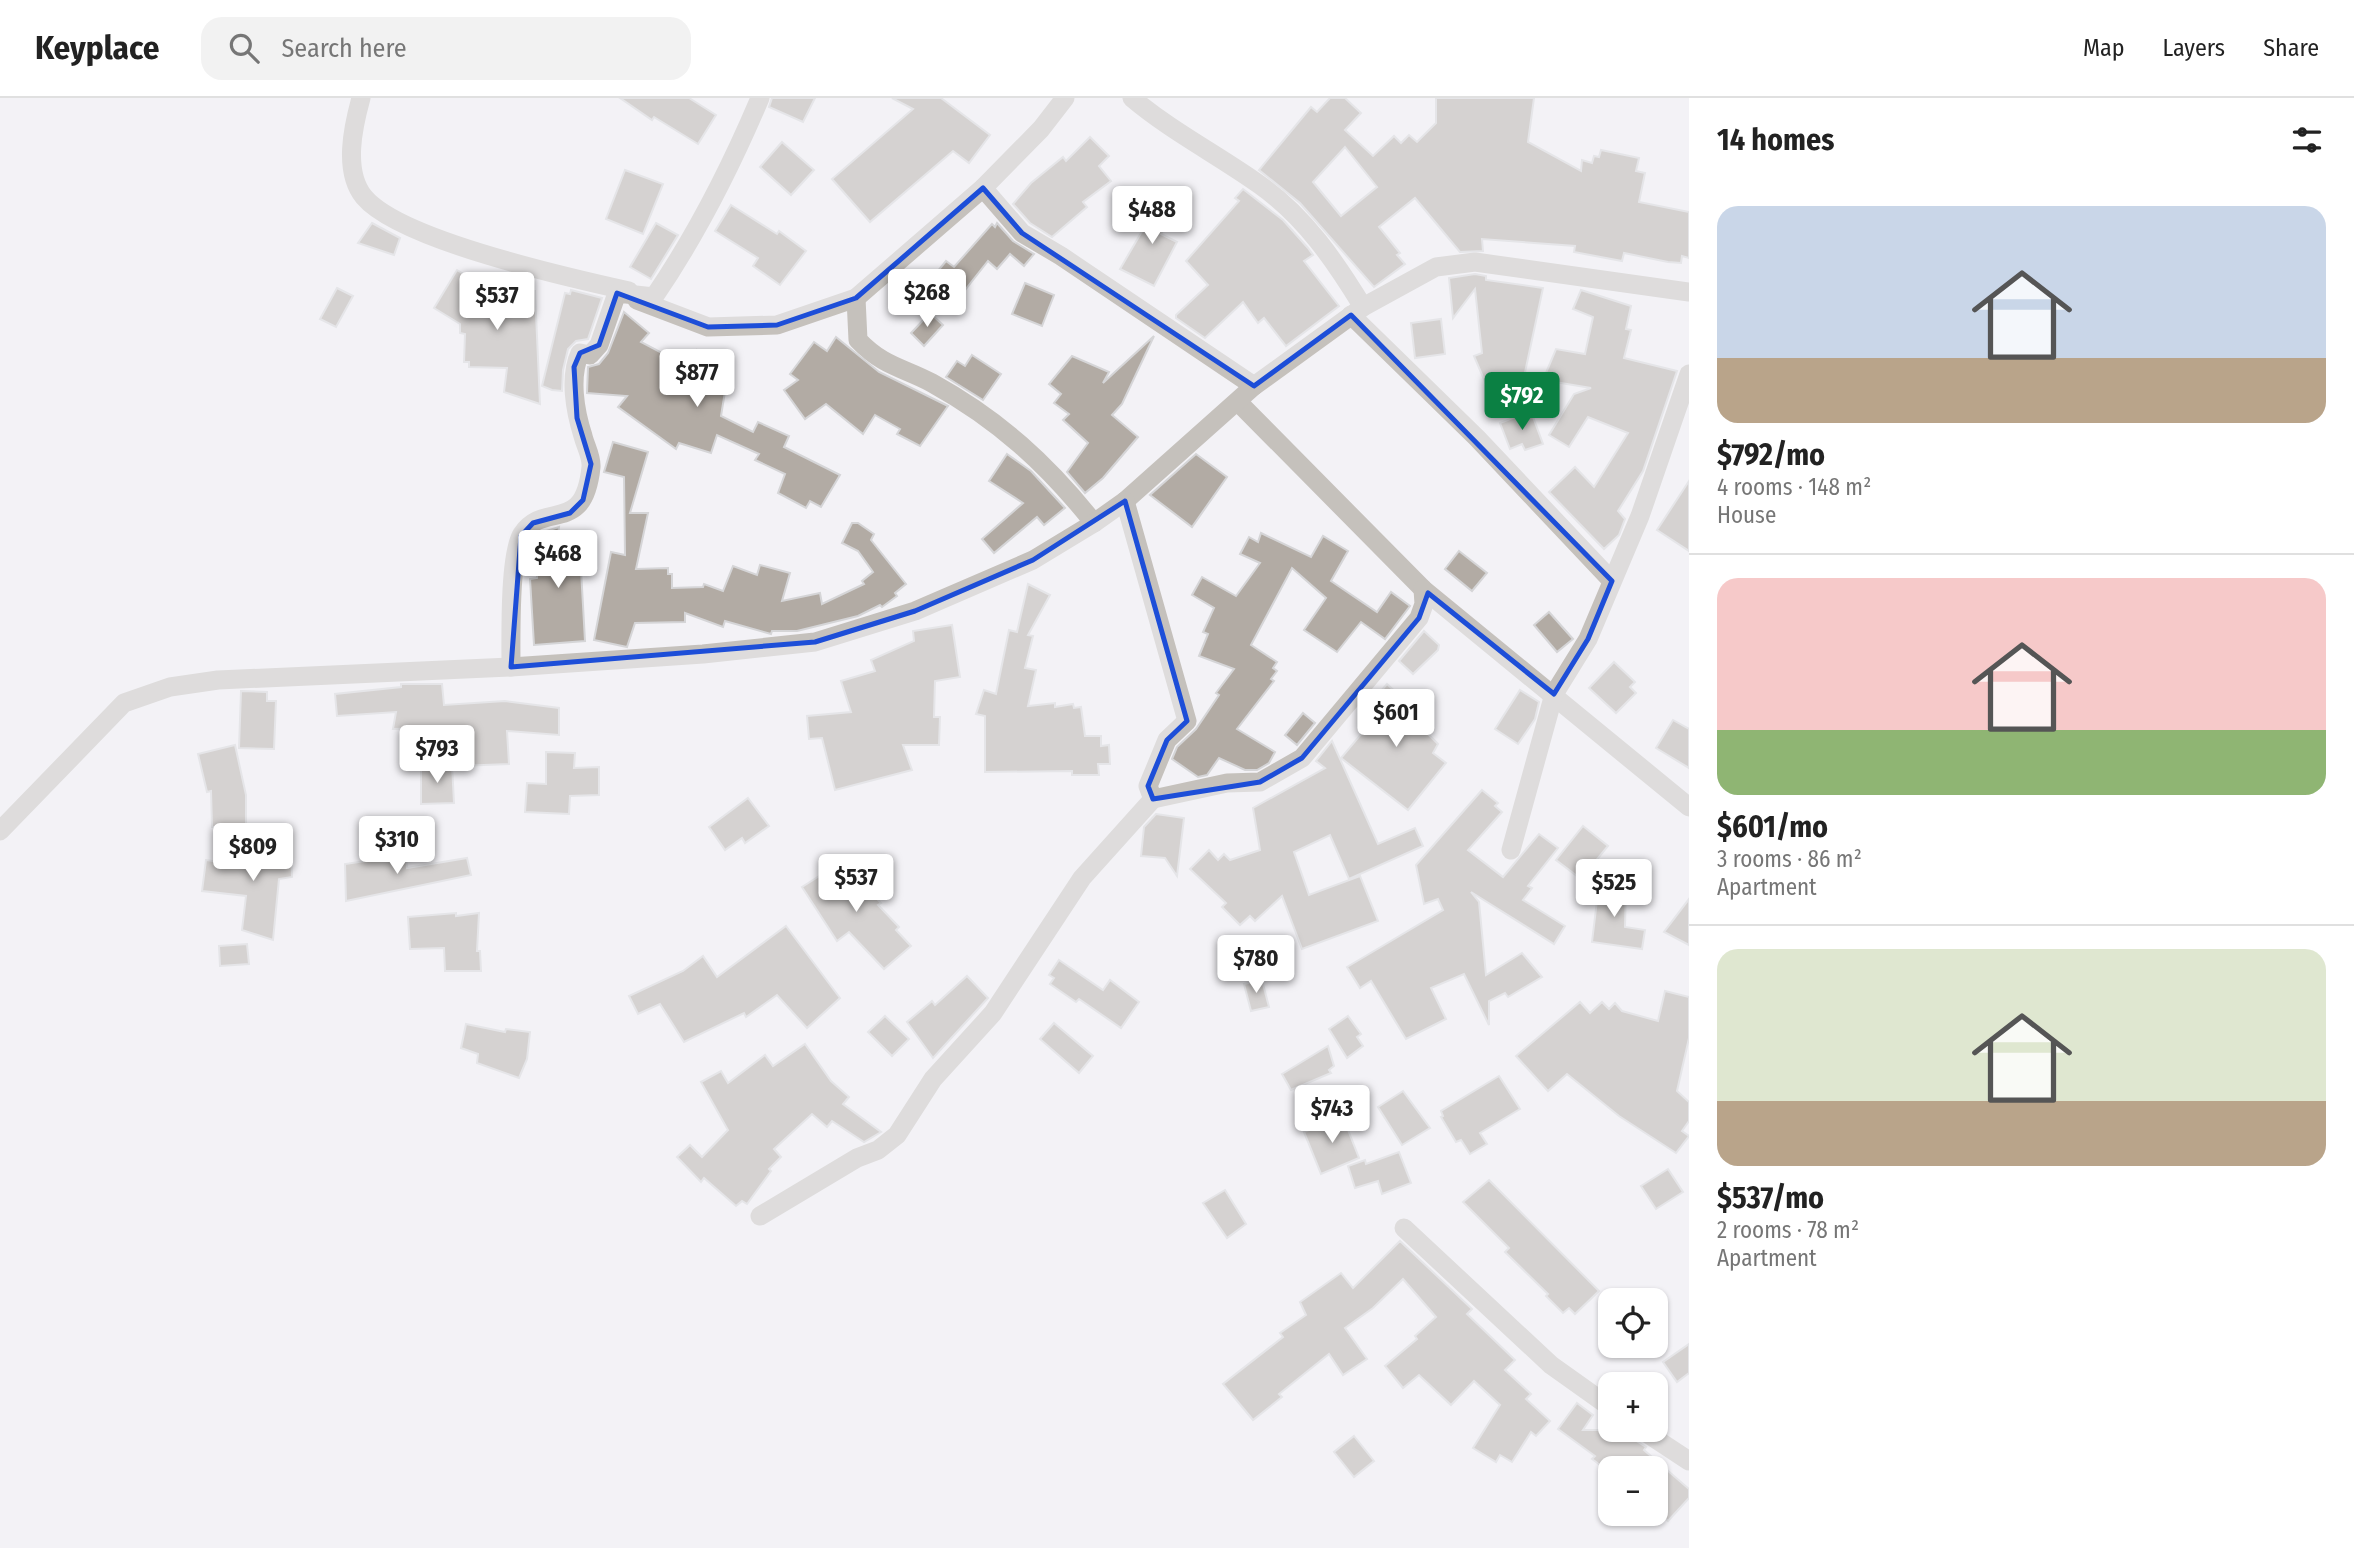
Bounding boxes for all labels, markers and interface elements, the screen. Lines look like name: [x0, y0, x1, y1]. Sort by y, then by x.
search box: [201, 17, 691, 80]
text: Keyplace: [35, 28, 159, 68]
icon: search: [225, 29, 263, 67]
text: Search here: [281, 33, 407, 64]
text: Map: [2083, 34, 2125, 62]
text: Layers: [2163, 34, 2225, 62]
text: Share: [2263, 34, 2319, 62]
icon: filters: [2288, 121, 2326, 159]
text: 14 homes: [1717, 122, 1834, 158]
pin: $488: [1111, 186, 1193, 246]
text: $488: [1128, 195, 1176, 223]
icon: home: [1959, 252, 2085, 378]
pin: $268: [886, 270, 968, 329]
pin: $537: [456, 272, 538, 332]
text: $268: [904, 278, 950, 306]
text: $537: [475, 281, 519, 309]
pin: $877: [656, 350, 738, 409]
text: $877: [676, 358, 719, 386]
pin: $792: [1481, 372, 1563, 432]
text: $792: [1501, 381, 1543, 409]
text: $792/mo: [1717, 437, 1825, 473]
text: 4 rooms · 148 m²: [1717, 473, 1871, 501]
text: House: [1717, 501, 1776, 529]
pin: $468: [517, 531, 599, 590]
text: $468: [534, 539, 582, 567]
icon: home: [1959, 624, 2085, 750]
pin: $601: [1355, 690, 1437, 749]
text: $601: [1373, 698, 1419, 726]
pin: $793: [396, 726, 478, 785]
text: $793: [415, 734, 459, 762]
text: $601/mo: [1717, 809, 1828, 845]
pin: $310: [356, 816, 438, 876]
pin: $809: [212, 824, 294, 883]
text: $310: [375, 825, 419, 853]
text: $809: [229, 832, 277, 860]
text: 3 rooms · 86 m²: [1717, 845, 1862, 873]
pin: $537: [815, 854, 897, 914]
pin: $525: [1573, 860, 1655, 919]
text: $537: [834, 863, 878, 891]
text: $525: [1592, 868, 1636, 896]
text: Apartment: [1717, 873, 1817, 901]
pin: $780: [1215, 936, 1297, 995]
text: $780: [1233, 944, 1279, 972]
icon: home: [1959, 995, 2085, 1121]
pin: $743: [1291, 1086, 1373, 1145]
text: $743: [1311, 1094, 1353, 1122]
text: $537/mo: [1717, 1180, 1824, 1216]
text: 2 rooms · 78 m²: [1717, 1216, 1859, 1244]
text: Apartment: [1717, 1244, 1817, 1272]
map controls: [1598, 1288, 1668, 1526]
button: locate: [1598, 1288, 1668, 1358]
button: +: [1598, 1372, 1668, 1442]
button: −: [1598, 1456, 1668, 1526]

